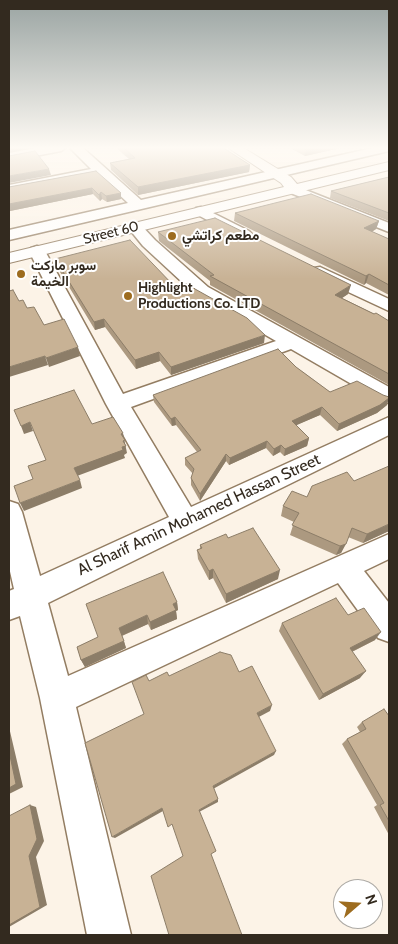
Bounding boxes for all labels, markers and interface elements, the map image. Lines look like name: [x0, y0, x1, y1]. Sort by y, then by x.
street label: Street 60: [81, 218, 141, 248]
place label: مطعم كراتشي: [182, 228, 259, 244]
marker: مطعم كراتشي: [166, 230, 178, 242]
place label: سوبر ماركت الخيمة: [31, 258, 96, 290]
marker: سوبر ماركت الخيمة: [15, 268, 27, 280]
place label: Highlight Productions Co. LTD: [138, 280, 260, 312]
marker: Highlight Productions Co. LTD: [122, 290, 134, 302]
street label: Al Sharif Amin Mohamed Hassan Street: [74, 450, 324, 580]
north arrow: [333, 879, 383, 929]
text: N: [361, 892, 381, 907]

